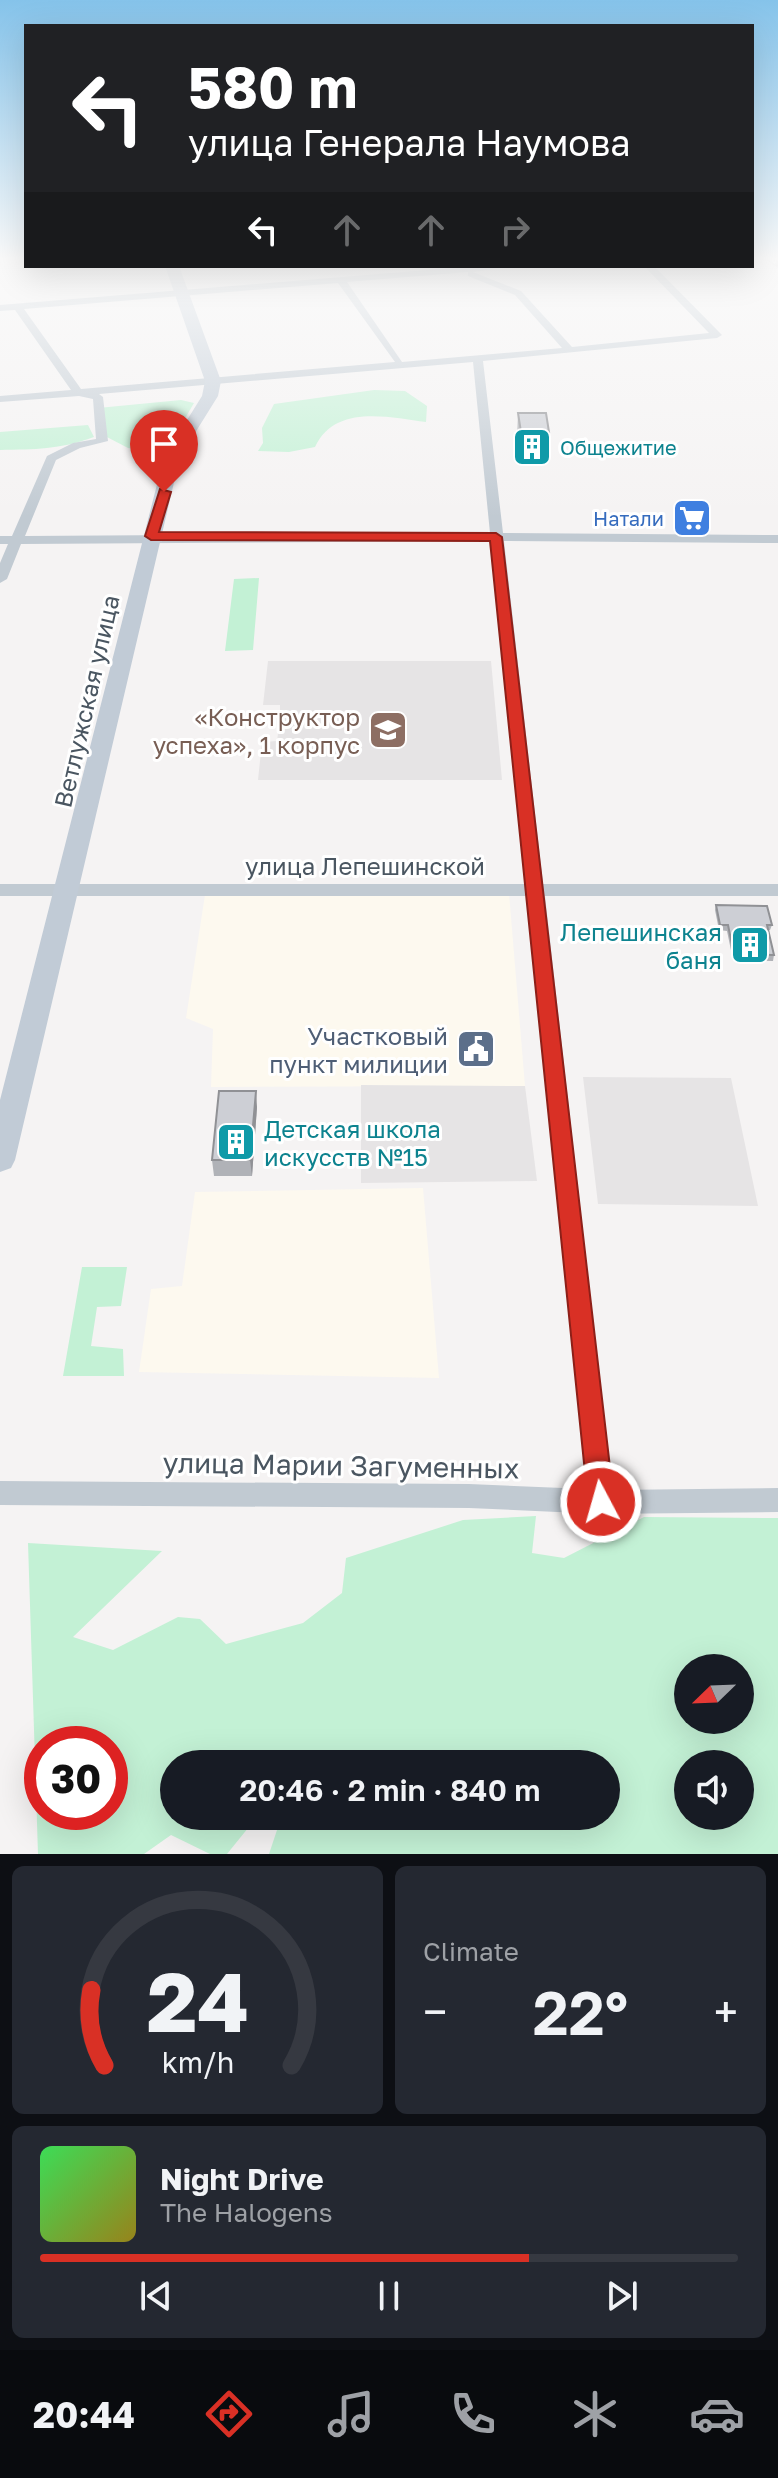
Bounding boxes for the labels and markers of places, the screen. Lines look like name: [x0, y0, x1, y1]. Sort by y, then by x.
pin: [130, 410, 198, 492]
building icon: Общежитие: [511, 426, 553, 468]
place label: Общежитие: [560, 435, 677, 459]
supermarket icon: Натали: [671, 497, 713, 539]
place label: Натали: [593, 506, 664, 530]
place label: «Конструктор успеха», 1 корпус: [153, 702, 360, 759]
school or university icon: «Конструктор успеха», 1 корпус: [367, 709, 409, 751]
place label: Лепешинская баня: [560, 917, 722, 974]
building icon: Лепешинская баня: [729, 924, 771, 966]
place label: Участковый пункт милиции: [269, 1021, 448, 1078]
public building icon: Участковый пункт милиции: [455, 1028, 497, 1070]
place label: Детская школа искусств №15: [264, 1114, 441, 1171]
building icon: Детская школа искусств №15: [215, 1121, 257, 1163]

